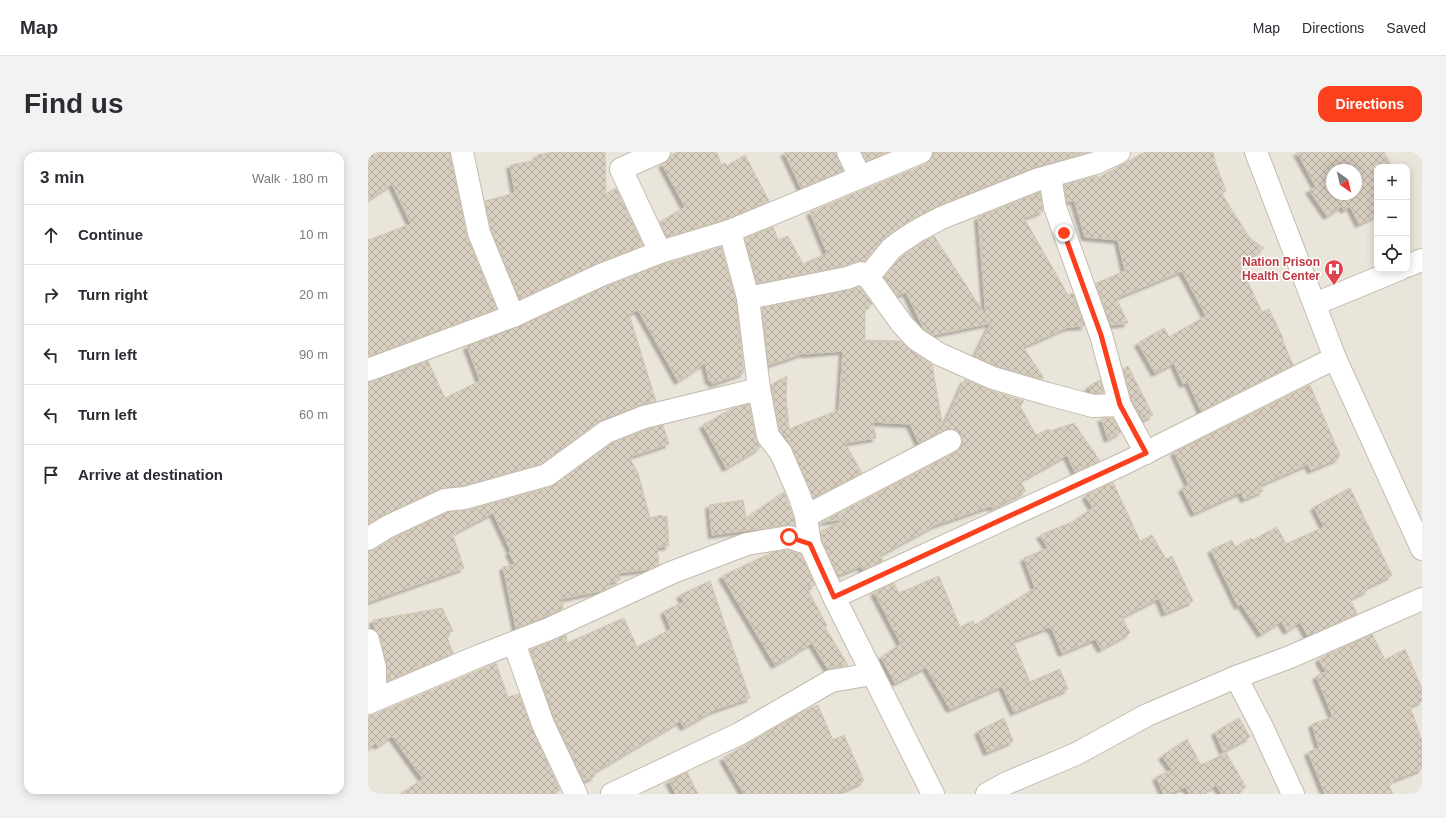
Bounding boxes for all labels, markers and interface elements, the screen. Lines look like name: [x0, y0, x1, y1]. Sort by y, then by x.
text: Map: [20, 17, 58, 38]
text: Map: [1253, 20, 1280, 36]
text: Directions: [1302, 20, 1364, 36]
text: Saved: [1386, 20, 1426, 36]
button: Directions: [1318, 86, 1422, 122]
text: Find us: [24, 88, 124, 119]
north arrow: [1326, 164, 1362, 200]
map controls: [1374, 164, 1410, 272]
button: +: [1374, 164, 1410, 200]
text: 3 min: [40, 168, 84, 187]
text: Walk · 180 m: [252, 171, 328, 186]
button: −: [1374, 200, 1410, 236]
icon: ahead: [40, 224, 62, 246]
route end: [1055, 224, 1073, 242]
text: Continue: [78, 226, 143, 243]
text: 10 m: [299, 227, 328, 242]
button: locate: [1374, 236, 1410, 272]
place label: Nation Prison Health Center: [1242, 255, 1320, 283]
hospital icon: Nation Prison Health Center: [1323, 258, 1345, 286]
icon: right: [40, 284, 62, 306]
text: Turn right: [78, 286, 148, 303]
text: 20 m: [299, 287, 328, 302]
icon: left: [40, 344, 62, 366]
text: Turn left: [78, 346, 137, 363]
text: 90 m: [299, 347, 328, 362]
icon: left: [40, 404, 62, 426]
text: Turn left: [78, 406, 137, 423]
text: 60 m: [299, 407, 328, 422]
icon: arrive: [40, 464, 62, 486]
text: Arrive at destination: [78, 466, 223, 483]
route start: [780, 528, 798, 546]

